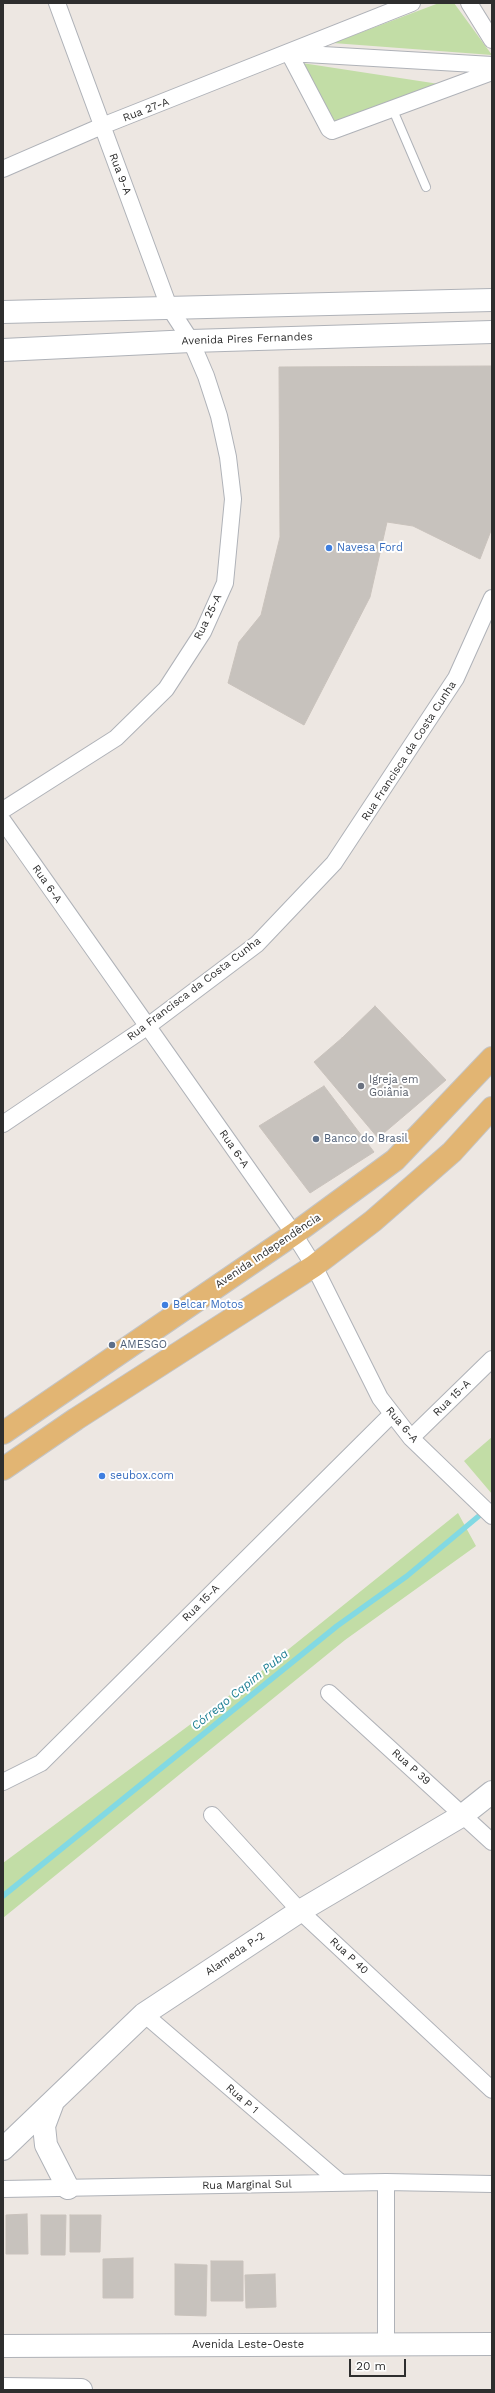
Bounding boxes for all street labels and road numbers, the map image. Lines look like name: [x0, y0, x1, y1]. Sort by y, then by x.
street label: Rua 27-A: [121, 95, 171, 125]
street label: Rua 9-A: [106, 151, 134, 197]
street label: Avenida Pires Fernandes: [181, 330, 313, 348]
street label: Rua 25-A: [191, 592, 225, 642]
street label: Rua Francisca da Costa Cunha: [359, 679, 459, 823]
street label: Rua 6-A: [29, 862, 65, 906]
street label: Rua Francisca da Costa Cunha: [124, 934, 264, 1044]
street label: Rua 6-A: [216, 1127, 252, 1171]
street label: Avenida Independência: [213, 1211, 323, 1291]
street label: Rua 15-A: [430, 1377, 474, 1419]
street label: Rua 6-A: [383, 1404, 421, 1446]
street label: Rua 15-A: [180, 1582, 222, 1624]
street label: Rua P 39: [389, 1746, 433, 1788]
street label: Alameda P-2: [203, 1929, 267, 1979]
street label: Rua P 40: [327, 1935, 371, 1977]
street label: Rua P 1: [223, 2081, 261, 2117]
street label: Rua Marginal Sul: [202, 2178, 292, 2192]
street label: Avenida Leste-Oeste: [192, 2338, 304, 2352]

